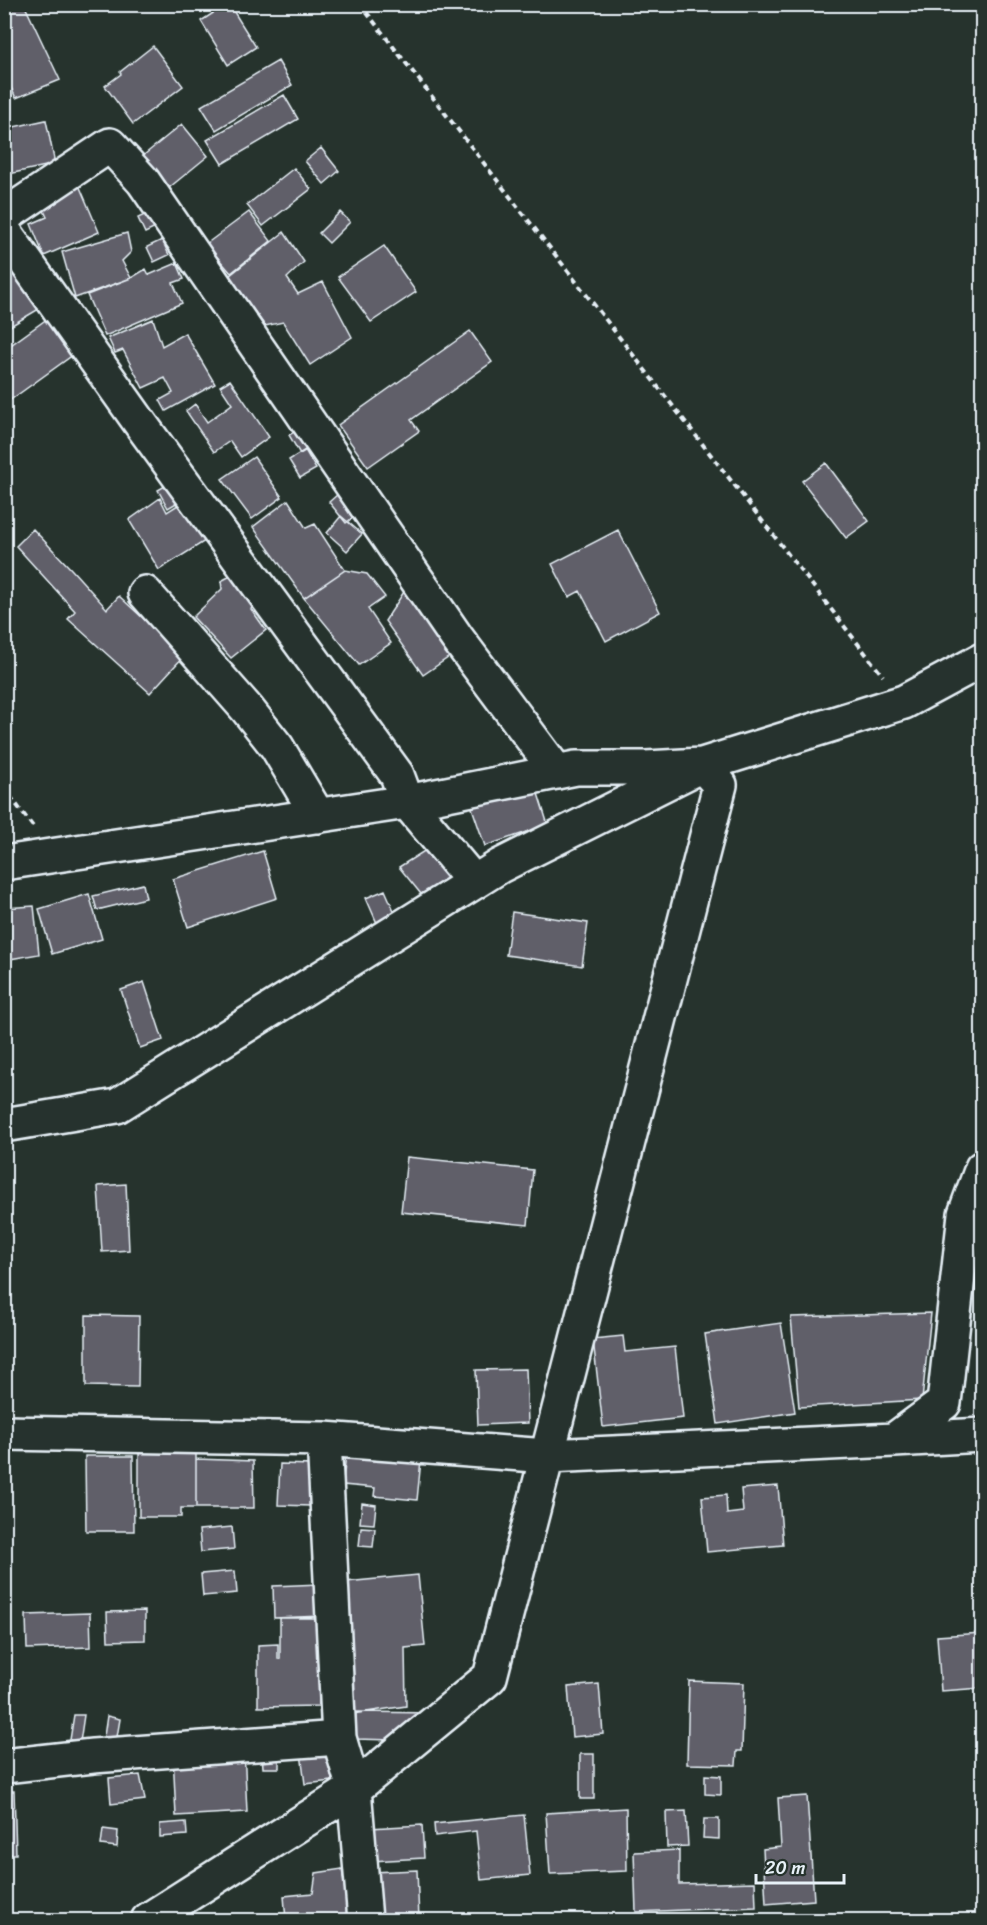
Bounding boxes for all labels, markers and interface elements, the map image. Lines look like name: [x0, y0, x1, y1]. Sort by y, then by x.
scale bar: [756, 1847, 844, 1885]
text: 20 m: [765, 1852, 805, 1884]

